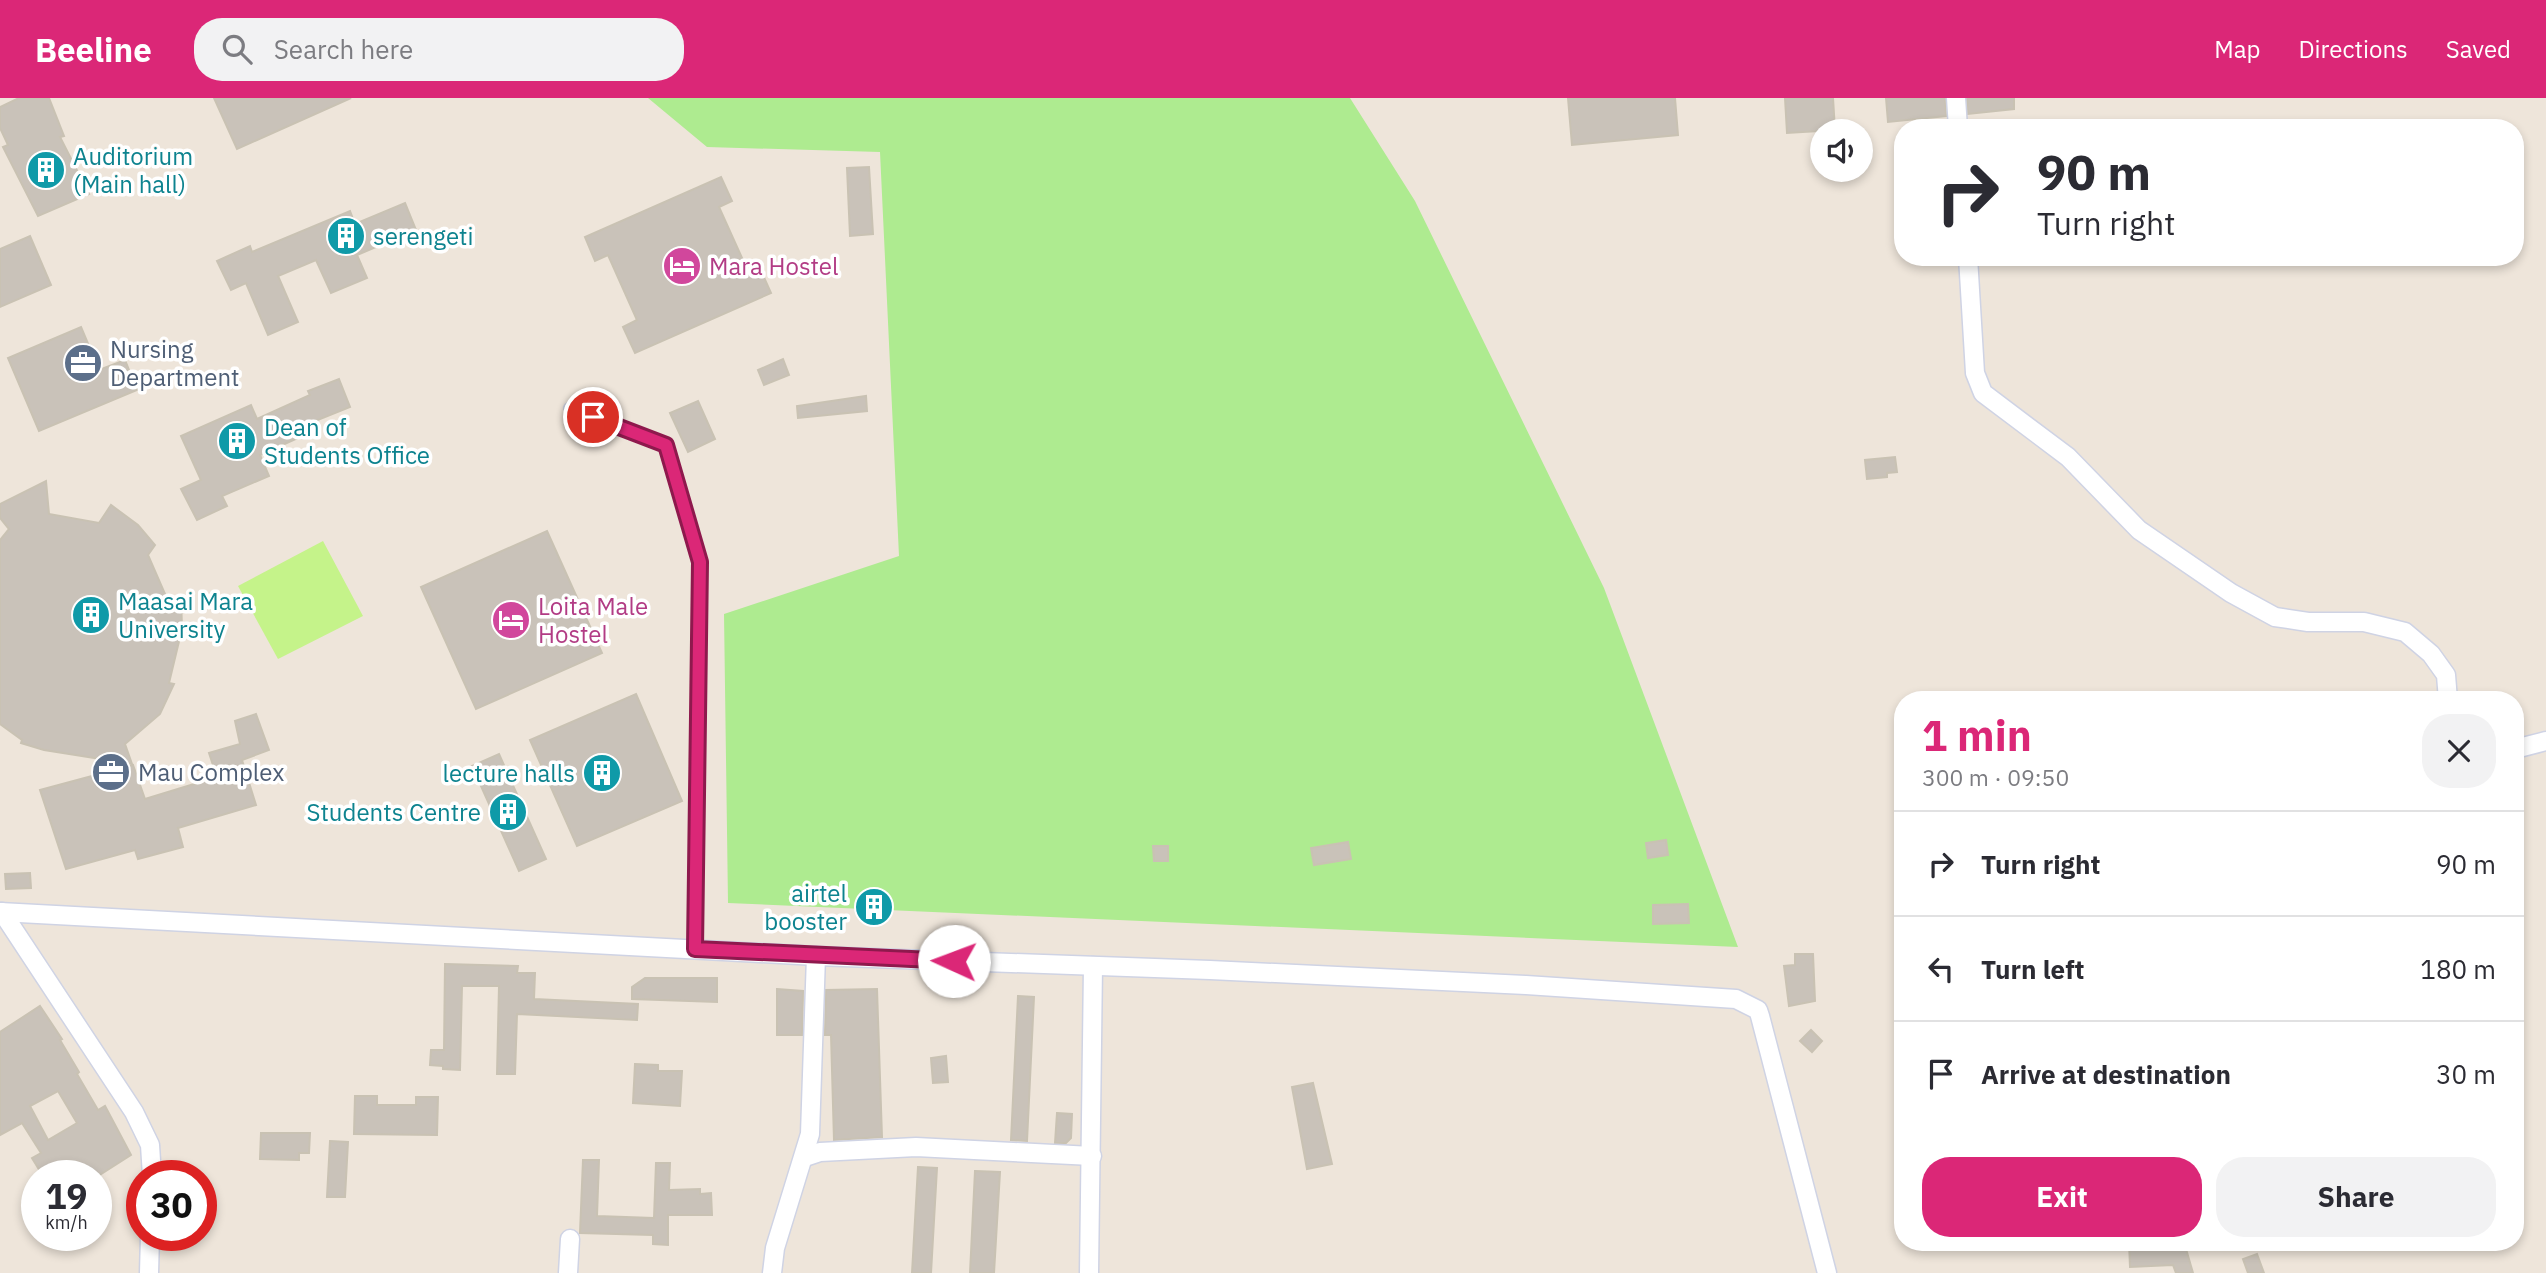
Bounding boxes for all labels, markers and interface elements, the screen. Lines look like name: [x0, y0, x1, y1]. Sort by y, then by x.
search box: [194, 18, 684, 81]
text: Beeline: [35, 28, 152, 71]
icon: search: [218, 30, 256, 68]
text: Search here: [274, 32, 413, 66]
text: Map: [2214, 33, 2260, 65]
text: Directions: [2298, 33, 2408, 65]
text: Saved: [2446, 33, 2511, 65]
map controls: [1810, 119, 1873, 182]
button: sound: [1810, 119, 1873, 182]
place label: Auditorium (Main hall): [73, 140, 193, 200]
text: 90 m: [2037, 140, 2151, 203]
icon: right: [1922, 147, 2013, 238]
building icon: Auditorium (Main hall): [25, 149, 67, 191]
text: Turn right: [2037, 202, 2175, 244]
building icon: serengeti: [325, 215, 367, 257]
place label: serengeti: [373, 220, 474, 252]
hotel icon: Mara Hostel: [661, 245, 703, 287]
place label: Mara Hostel: [709, 250, 838, 282]
place label: Nursing Department: [110, 333, 240, 393]
office icon: Nursing Department: [62, 342, 104, 384]
pin: [563, 387, 623, 447]
icon: arrive: [574, 398, 612, 436]
place label: Dean of Students Office: [264, 411, 430, 471]
building icon: Dean of Students Office: [216, 420, 258, 462]
place label: Maasai Mara University: [118, 585, 253, 645]
place label: Loita Male Hostel: [538, 590, 648, 650]
building icon: Maasai Mara University: [70, 594, 112, 636]
hotel icon: Loita Male Hostel: [490, 599, 532, 641]
text: 1 min: [1922, 708, 2032, 763]
button: close: [2422, 714, 2496, 788]
office icon: Mau Complex: [90, 751, 132, 793]
building icon: lecture halls: [581, 752, 623, 794]
place label: Mau Complex: [138, 756, 284, 788]
place label: lecture halls: [443, 757, 575, 789]
text: 300 m · 09:50: [1922, 762, 2069, 792]
building icon: Students Centre: [487, 791, 529, 833]
place label: Students Centre: [306, 796, 481, 828]
icon: right: [1922, 845, 1960, 883]
text: Turn right: [1981, 847, 2100, 881]
text: 90 m: [2436, 847, 2496, 881]
place label: airtel booster: [764, 877, 847, 937]
building icon: airtel booster: [853, 886, 895, 928]
position arrow: [917, 924, 991, 998]
icon: left: [1922, 950, 1960, 988]
text: Turn left: [1981, 952, 2084, 986]
text: 180 m: [2420, 952, 2496, 986]
icon: arrive: [1922, 1055, 1960, 1093]
text: Arrive at destination: [1981, 1057, 2231, 1091]
text: 30 m: [2436, 1057, 2496, 1091]
button: Exit: [1922, 1157, 2202, 1237]
button: Share: [2216, 1157, 2496, 1237]
speed limit sign: 30: [126, 1160, 217, 1251]
text: 19: [45, 1173, 88, 1219]
text: km/h: [45, 1211, 88, 1234]

